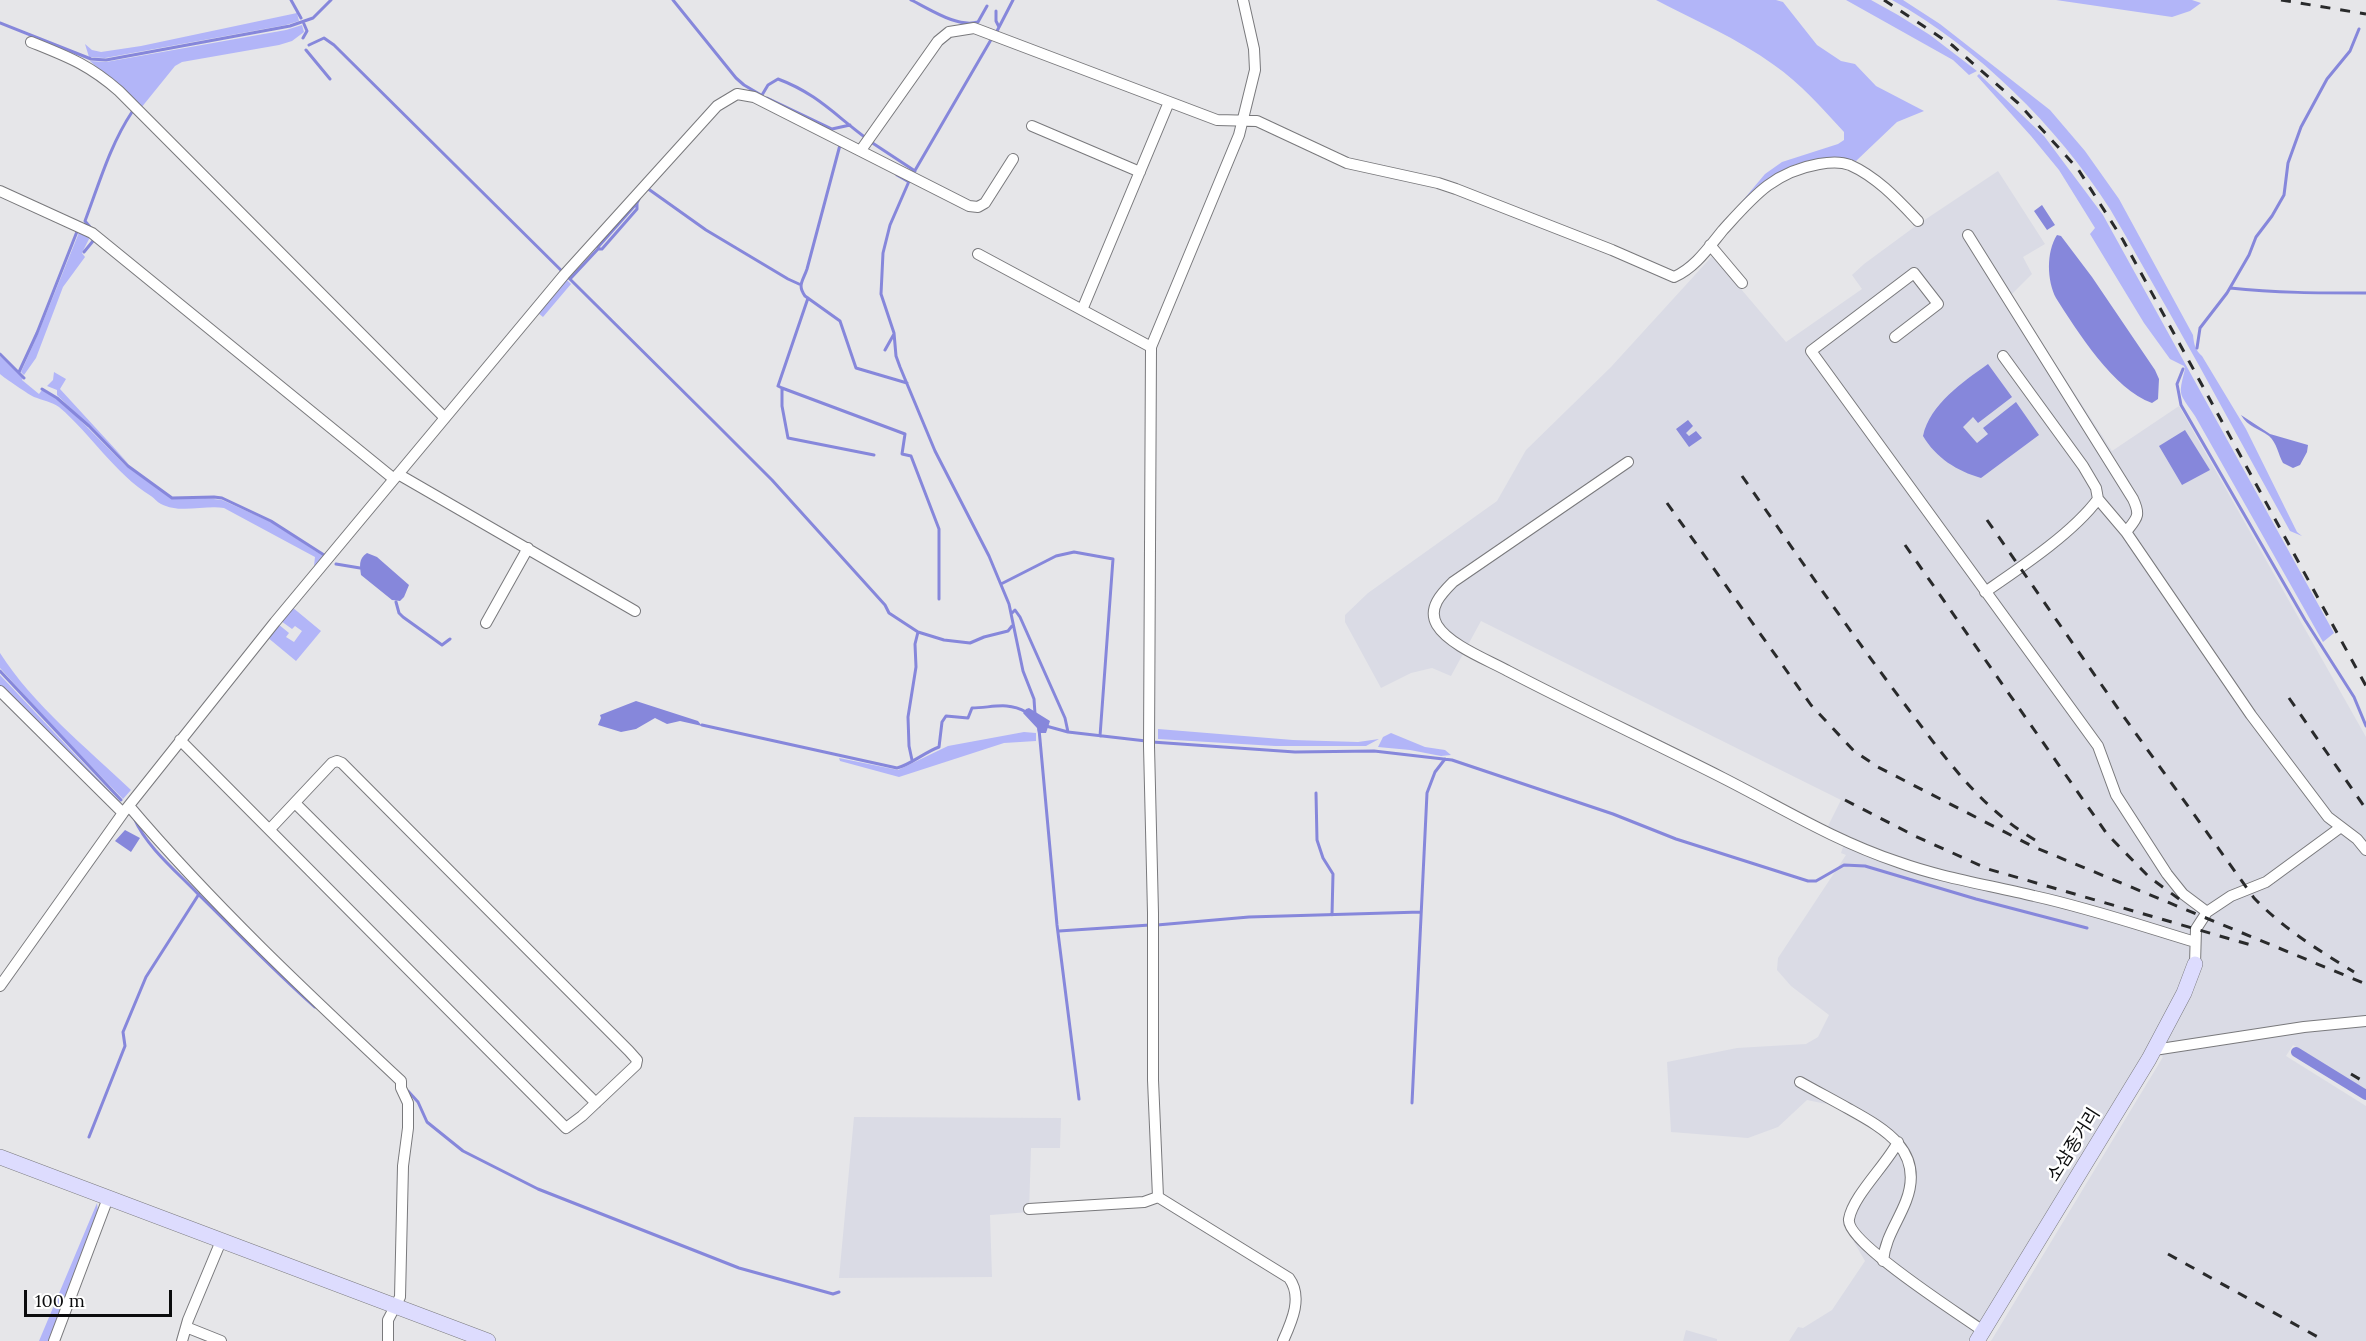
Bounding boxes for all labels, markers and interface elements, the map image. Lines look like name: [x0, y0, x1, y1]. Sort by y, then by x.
street label: 소삼종거리: [2043, 1104, 2105, 1186]
scale bar: [27, 1278, 176, 1316]
text: 100 m: [35, 1289, 85, 1312]

